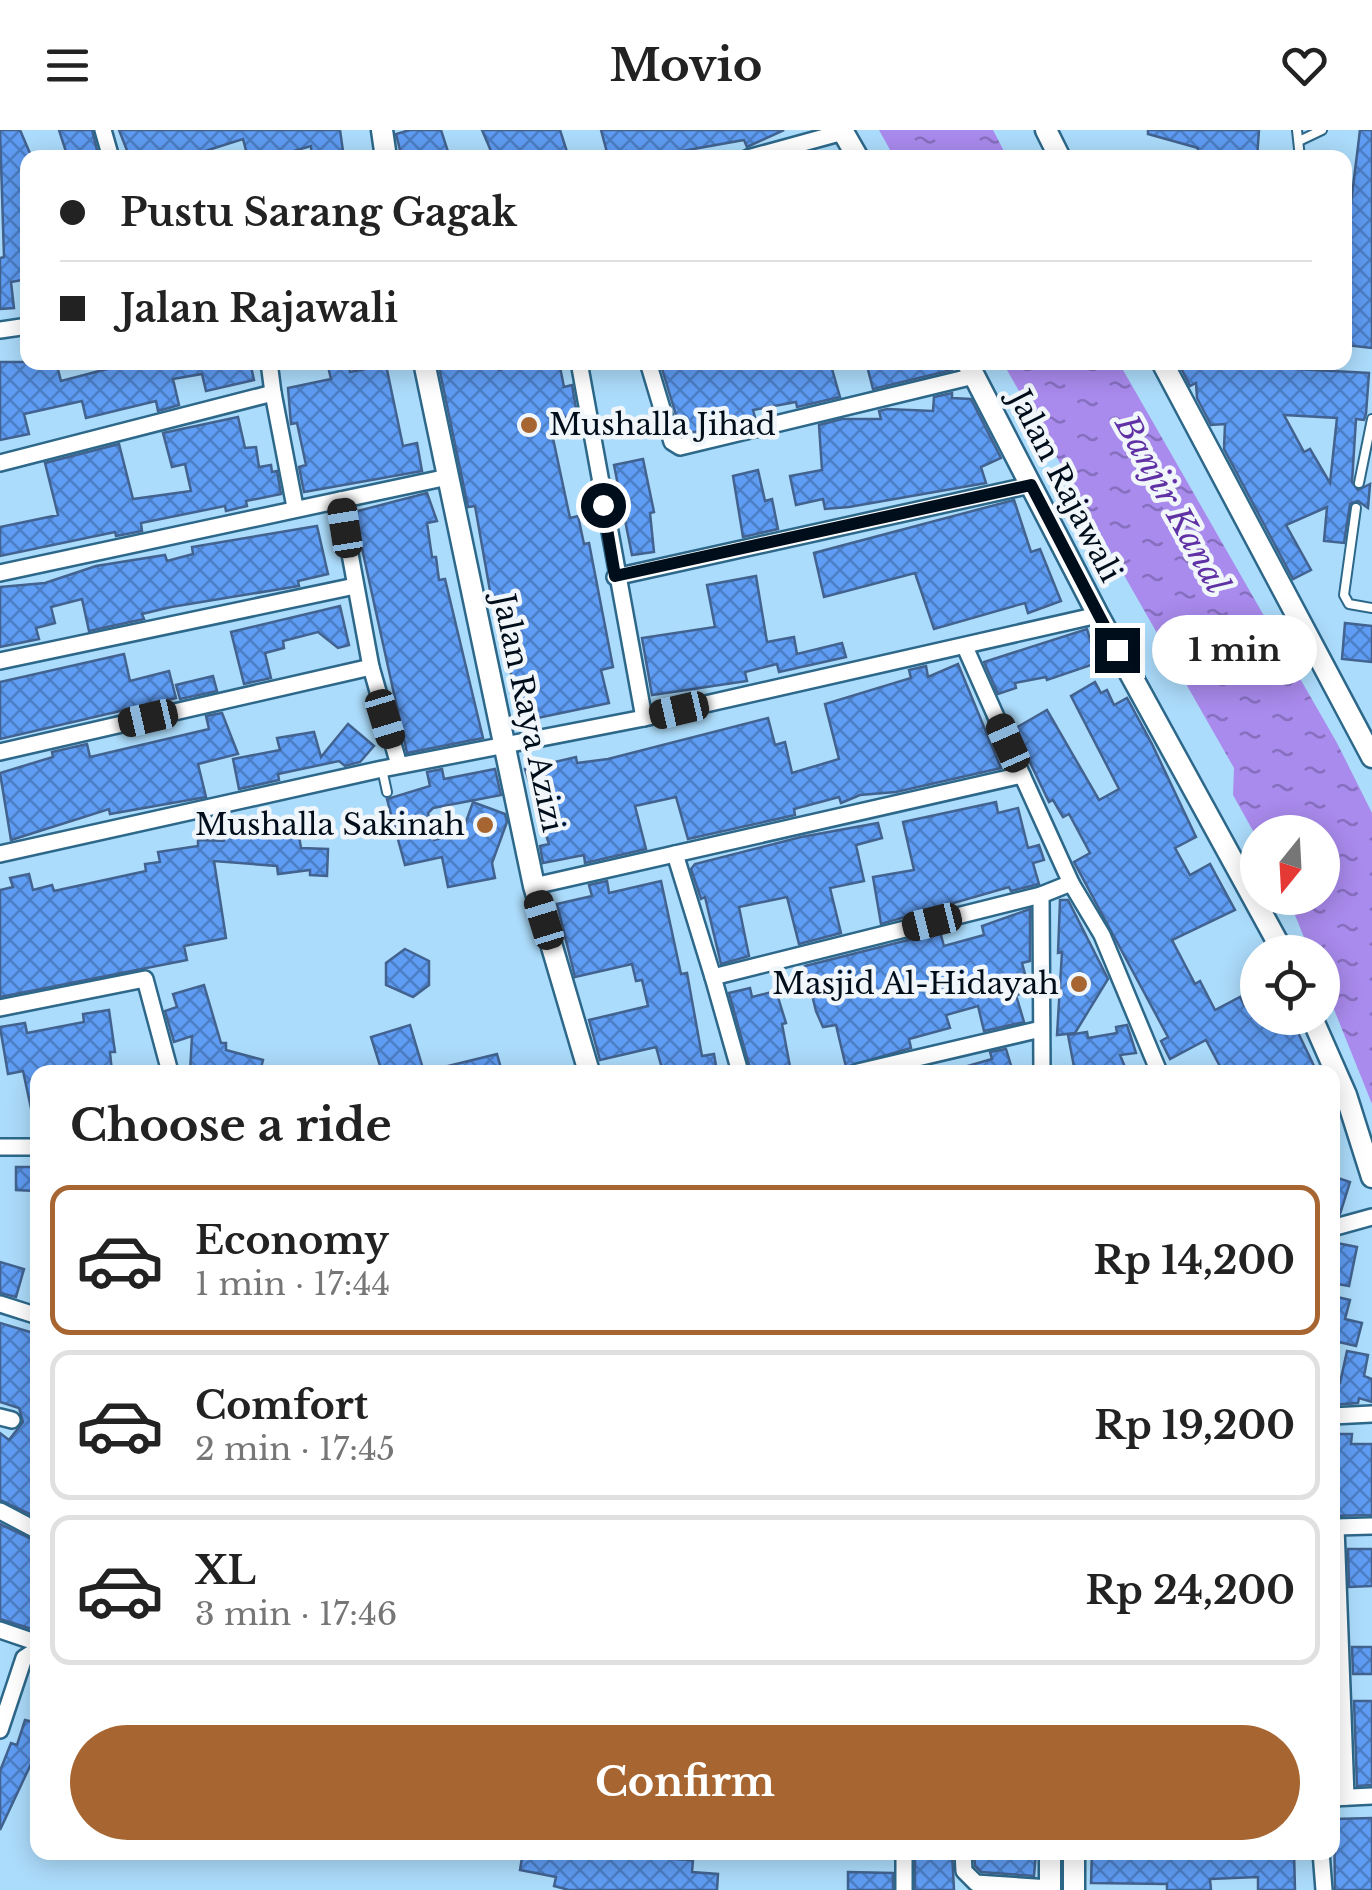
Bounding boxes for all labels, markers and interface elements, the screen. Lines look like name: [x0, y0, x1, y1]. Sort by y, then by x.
text: Movio: [609, 37, 763, 93]
icon: menu: [40, 38, 95, 93]
icon: heart: [1277, 38, 1332, 93]
text: Pustu Sarang Gagak: [120, 189, 517, 236]
text: Jalan Rajawali: [120, 285, 398, 332]
street label: Jalan Rajawali: [999, 380, 1130, 588]
place label: Mushalla Jihad: [549, 406, 776, 443]
water label: Banjir Kanal: [1106, 407, 1238, 601]
marker: Mushalla Jihad: [518, 414, 540, 436]
route start: [581, 483, 626, 528]
car: [325, 496, 365, 560]
street label: Jalan Raya Azizi: [484, 587, 572, 835]
callout: 1 min: [1152, 615, 1317, 685]
route end: [1095, 628, 1140, 673]
text: 1 min: [1188, 630, 1281, 670]
car: [362, 686, 408, 752]
car: [646, 689, 712, 731]
car: [115, 697, 181, 739]
car: [982, 709, 1034, 777]
place label: Mushalla Sakinah: [195, 806, 465, 843]
marker: Mushalla Sakinah: [474, 814, 496, 836]
north arrow: [1240, 815, 1340, 915]
map controls: [1240, 815, 1340, 1035]
car: [521, 887, 567, 953]
car: [899, 900, 965, 944]
button: locate: [1240, 935, 1340, 1035]
place label: Masjid Al-Hidayah: [772, 965, 1059, 1002]
marker: Masjid Al-Hidayah: [1068, 973, 1090, 995]
text: Choose a ride: [70, 1097, 392, 1153]
icon: car: [75, 1215, 165, 1305]
text: Economy: [195, 1217, 389, 1264]
text: Rp 14,200: [1094, 1237, 1295, 1284]
text: 1 min · 17:44: [195, 1264, 390, 1304]
icon: car: [75, 1380, 165, 1470]
text: Comfort: [195, 1382, 368, 1429]
text: Rp 19,200: [1094, 1402, 1295, 1449]
text: 2 min · 17:45: [195, 1429, 395, 1469]
icon: car: [75, 1545, 165, 1635]
text: XL: [195, 1547, 256, 1594]
text: Rp 24,200: [1085, 1567, 1295, 1614]
text: 3 min · 17:46: [195, 1594, 397, 1634]
button: Confirm: [70, 1725, 1300, 1840]

